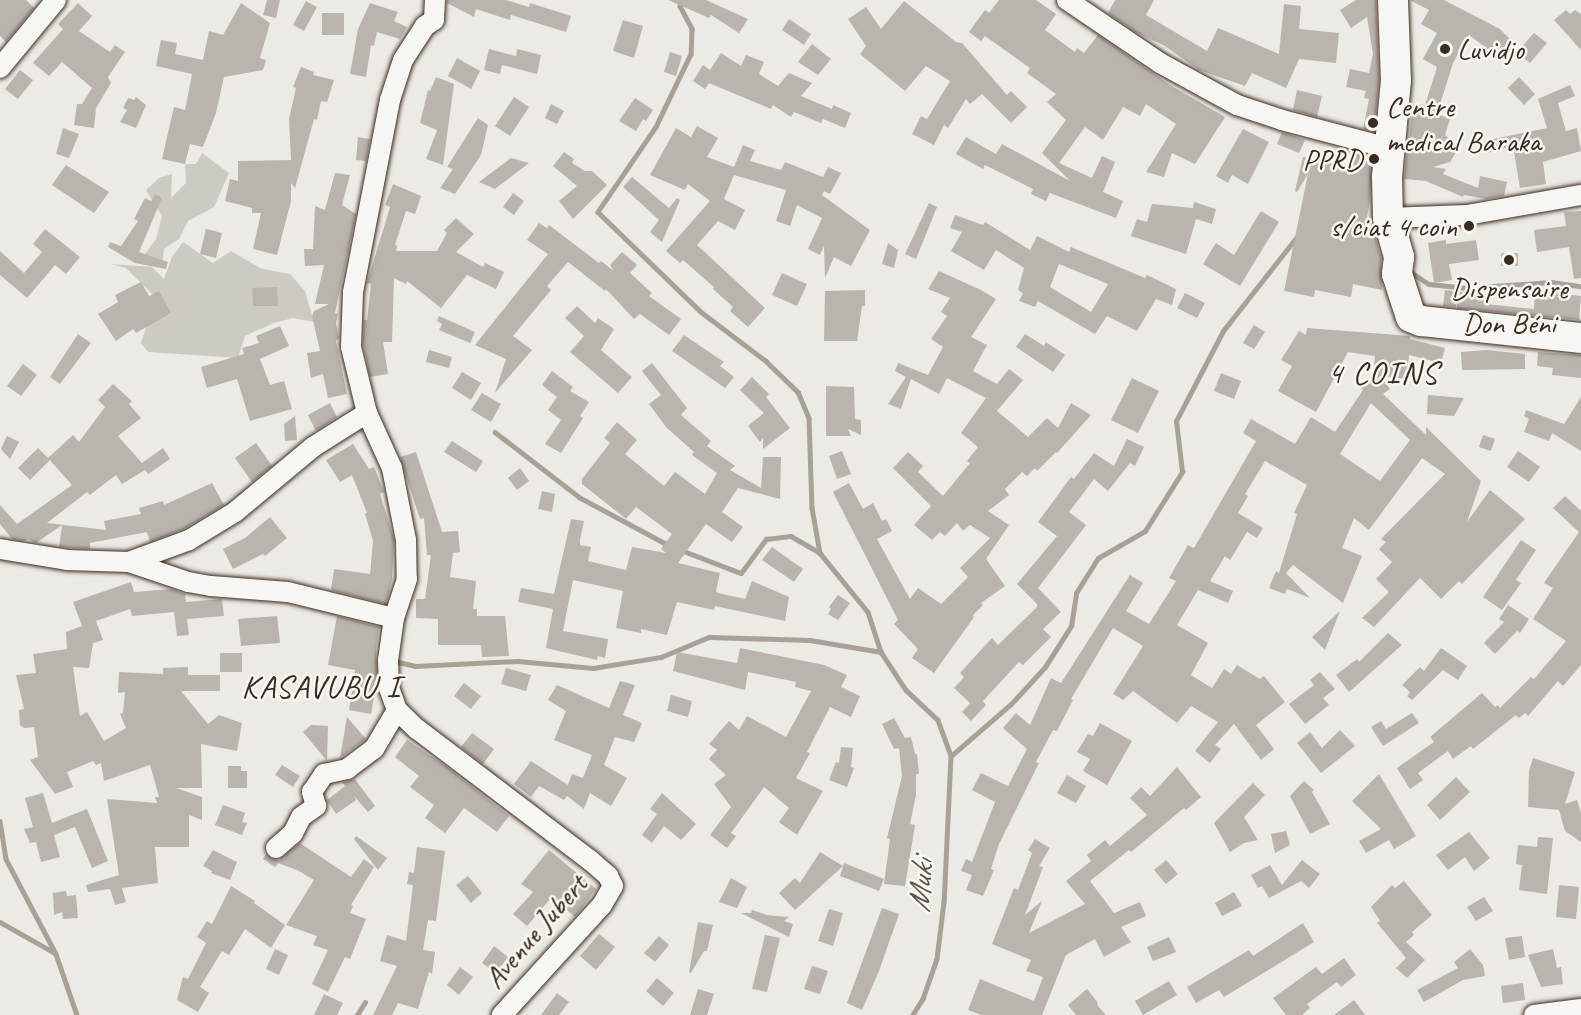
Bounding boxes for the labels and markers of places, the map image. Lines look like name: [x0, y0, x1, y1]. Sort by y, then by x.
place label: Luvidjo: [1457, 31, 1524, 67]
marker: Luvidjo: [1438, 42, 1452, 56]
place label: Centre medical Baraka: [1386, 88, 1541, 158]
marker: Centre medical Baraka: [1364, 114, 1382, 132]
place label: PPRD: [1303, 141, 1362, 177]
marker: PPRD: [1367, 152, 1381, 166]
place label: s/ciat 4 coin: [1330, 208, 1457, 244]
marker: s/ciat 4 coin: [1462, 219, 1476, 233]
marker: Dispensaire Don Béni: [1502, 253, 1516, 267]
place label: Dispensaire Don Béni: [1451, 270, 1567, 340]

